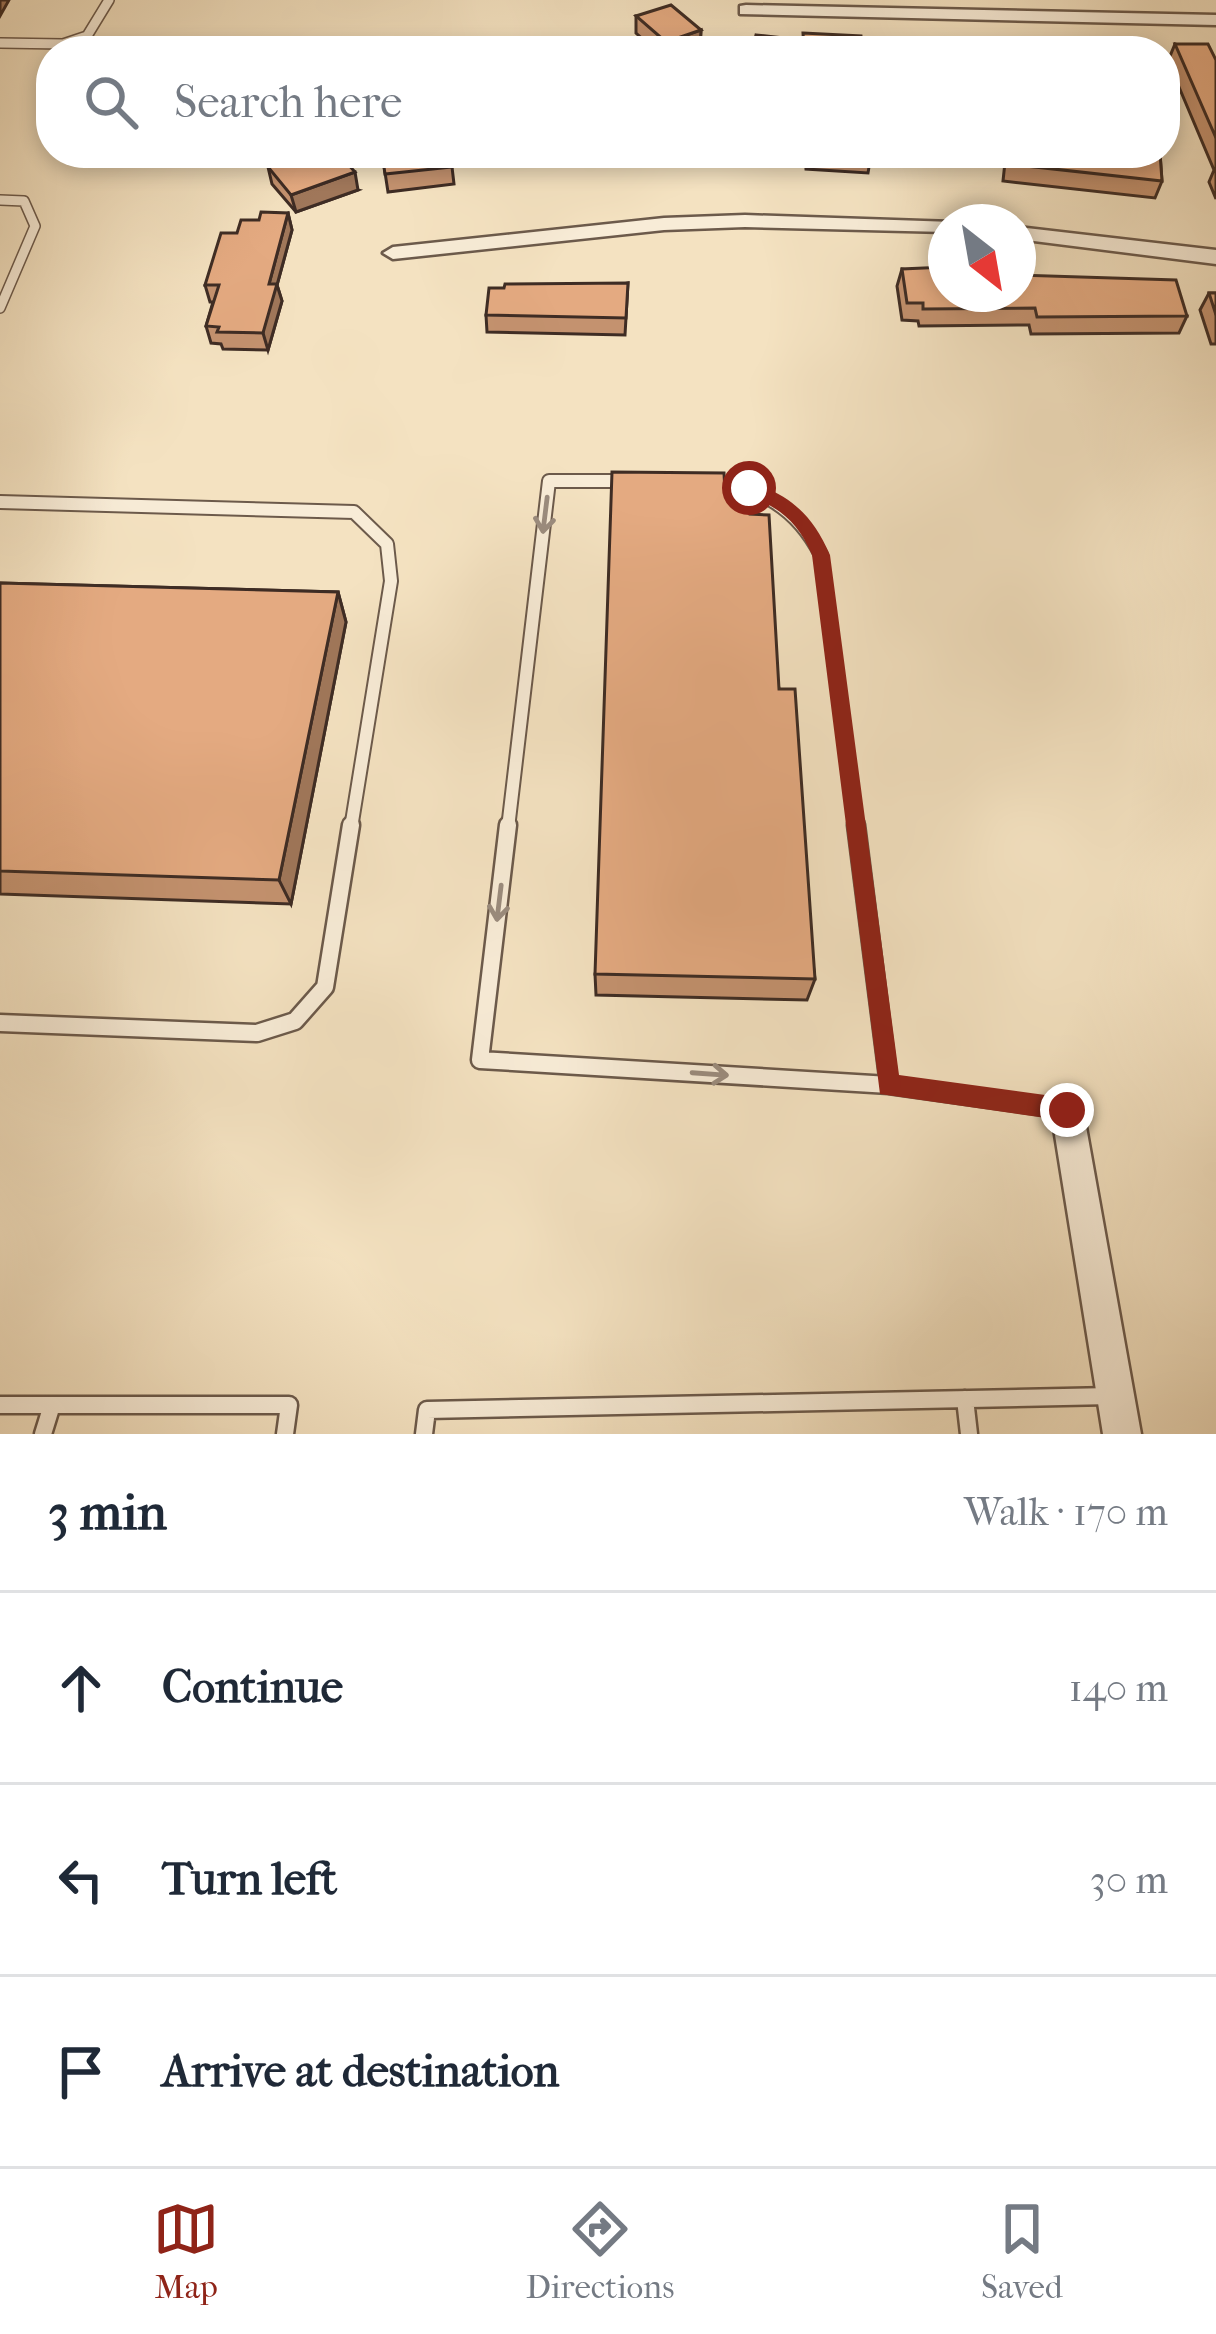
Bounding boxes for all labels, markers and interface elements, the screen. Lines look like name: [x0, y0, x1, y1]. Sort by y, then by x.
search box: [36, 36, 1180, 168]
icon: search: [78, 69, 144, 135]
text: Search here: [174, 76, 402, 129]
north arrow: [928, 204, 1036, 312]
route start: [722, 461, 776, 515]
one-way arrow: [534, 495, 556, 534]
one-way arrow: [487, 882, 509, 921]
one-way arrow: [690, 1063, 729, 1086]
route end: [1040, 1083, 1094, 1137]
text: 3 min: [48, 1482, 167, 1542]
text: Walk · 170 m: [964, 1489, 1168, 1535]
icon: ahead: [48, 1655, 114, 1721]
text: Continue: [162, 1661, 343, 1714]
text: 140 m: [1069, 1665, 1168, 1711]
icon: left: [48, 1847, 114, 1913]
text: Turn left: [162, 1853, 337, 1906]
text: 30 m: [1090, 1857, 1168, 1903]
icon: arrive: [48, 2039, 114, 2105]
text: Arrive at destination: [162, 2045, 559, 2098]
tab: Map: [153, 2196, 219, 2307]
tab: Directions: [526, 2196, 674, 2307]
tab: Saved: [981, 2196, 1063, 2307]

